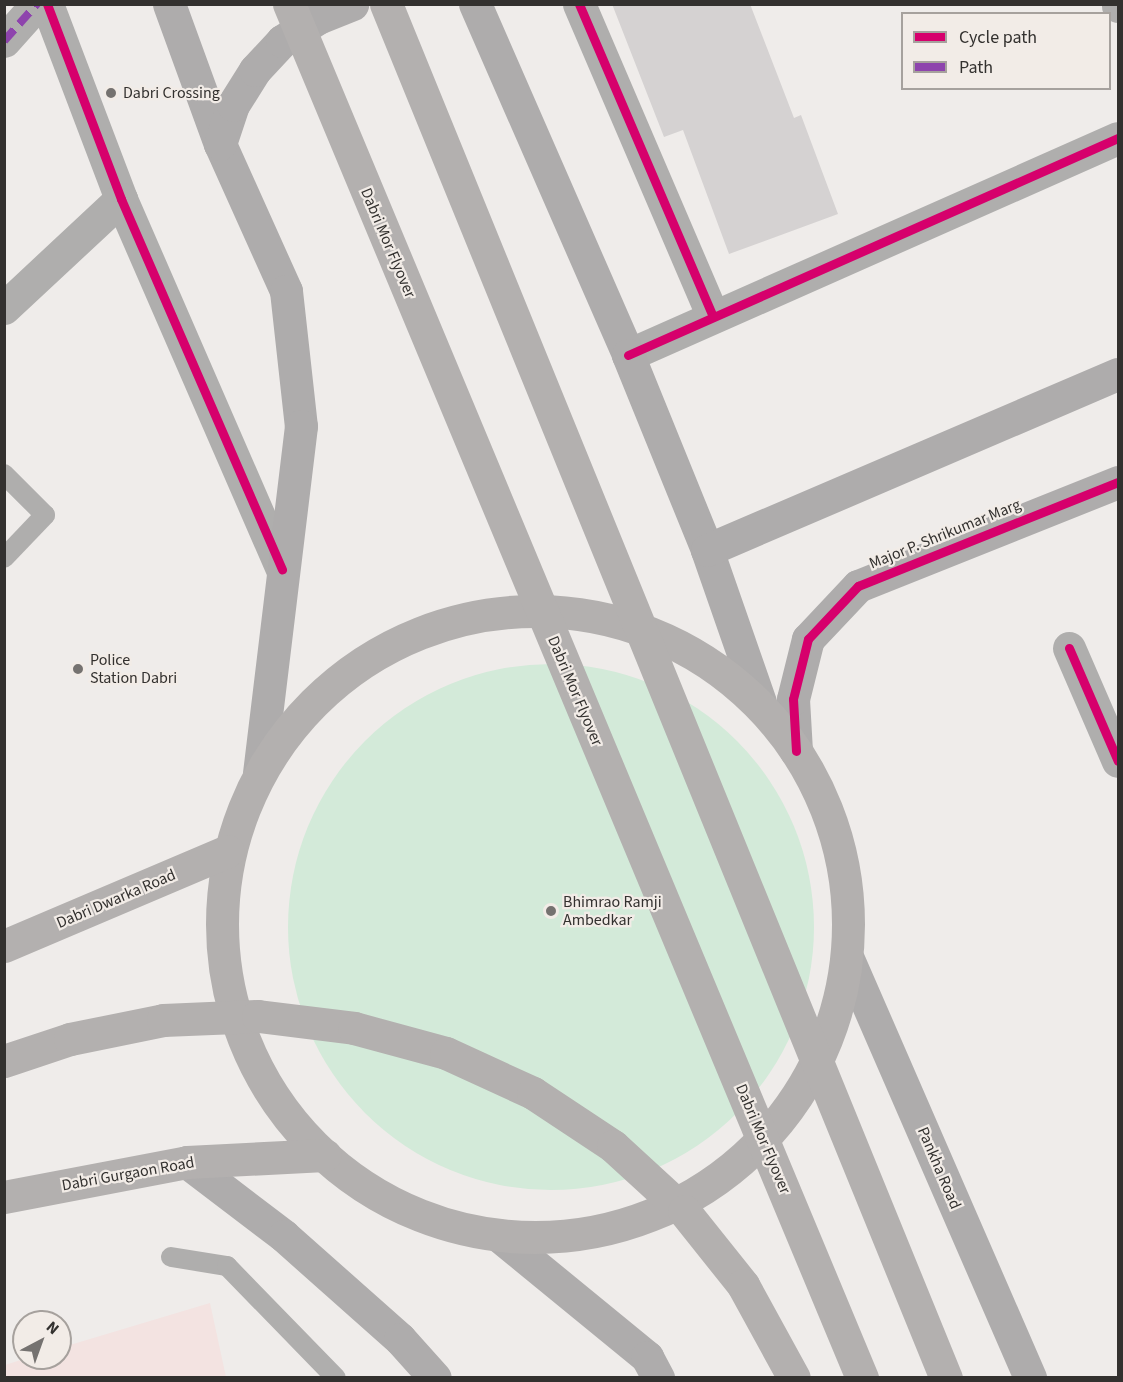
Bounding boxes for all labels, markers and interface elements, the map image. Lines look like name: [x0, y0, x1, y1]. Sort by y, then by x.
legend: [901, 12, 1111, 90]
text: Cycle path: [959, 25, 1037, 50]
text: Path: [959, 55, 993, 80]
place label: Dabri Crossing: [123, 83, 220, 103]
marker: Dabri Crossing: [104, 86, 118, 100]
street label: Dabri Mor Flyover: [356, 185, 420, 301]
street label: Major P. Shrikumar Marg: [866, 495, 1024, 573]
street label: Dabri Mor Flyover: [543, 633, 607, 749]
place label: Police Station Dabri: [90, 650, 177, 688]
marker: Police Station Dabri: [71, 662, 85, 676]
street label: Dabri Dwarka Road: [54, 865, 178, 933]
place label: Bhimrao Ramji Ambedkar: [563, 892, 662, 930]
marker: Bhimrao Ramji Ambedkar: [544, 904, 558, 918]
street label: Dabri Mor Flyover: [731, 1081, 795, 1197]
street label: Pankha Road: [913, 1124, 965, 1212]
street label: Dabri Gurgaon Road: [60, 1153, 196, 1195]
north arrow: [12, 1310, 72, 1370]
text: N: [41, 1316, 64, 1340]

